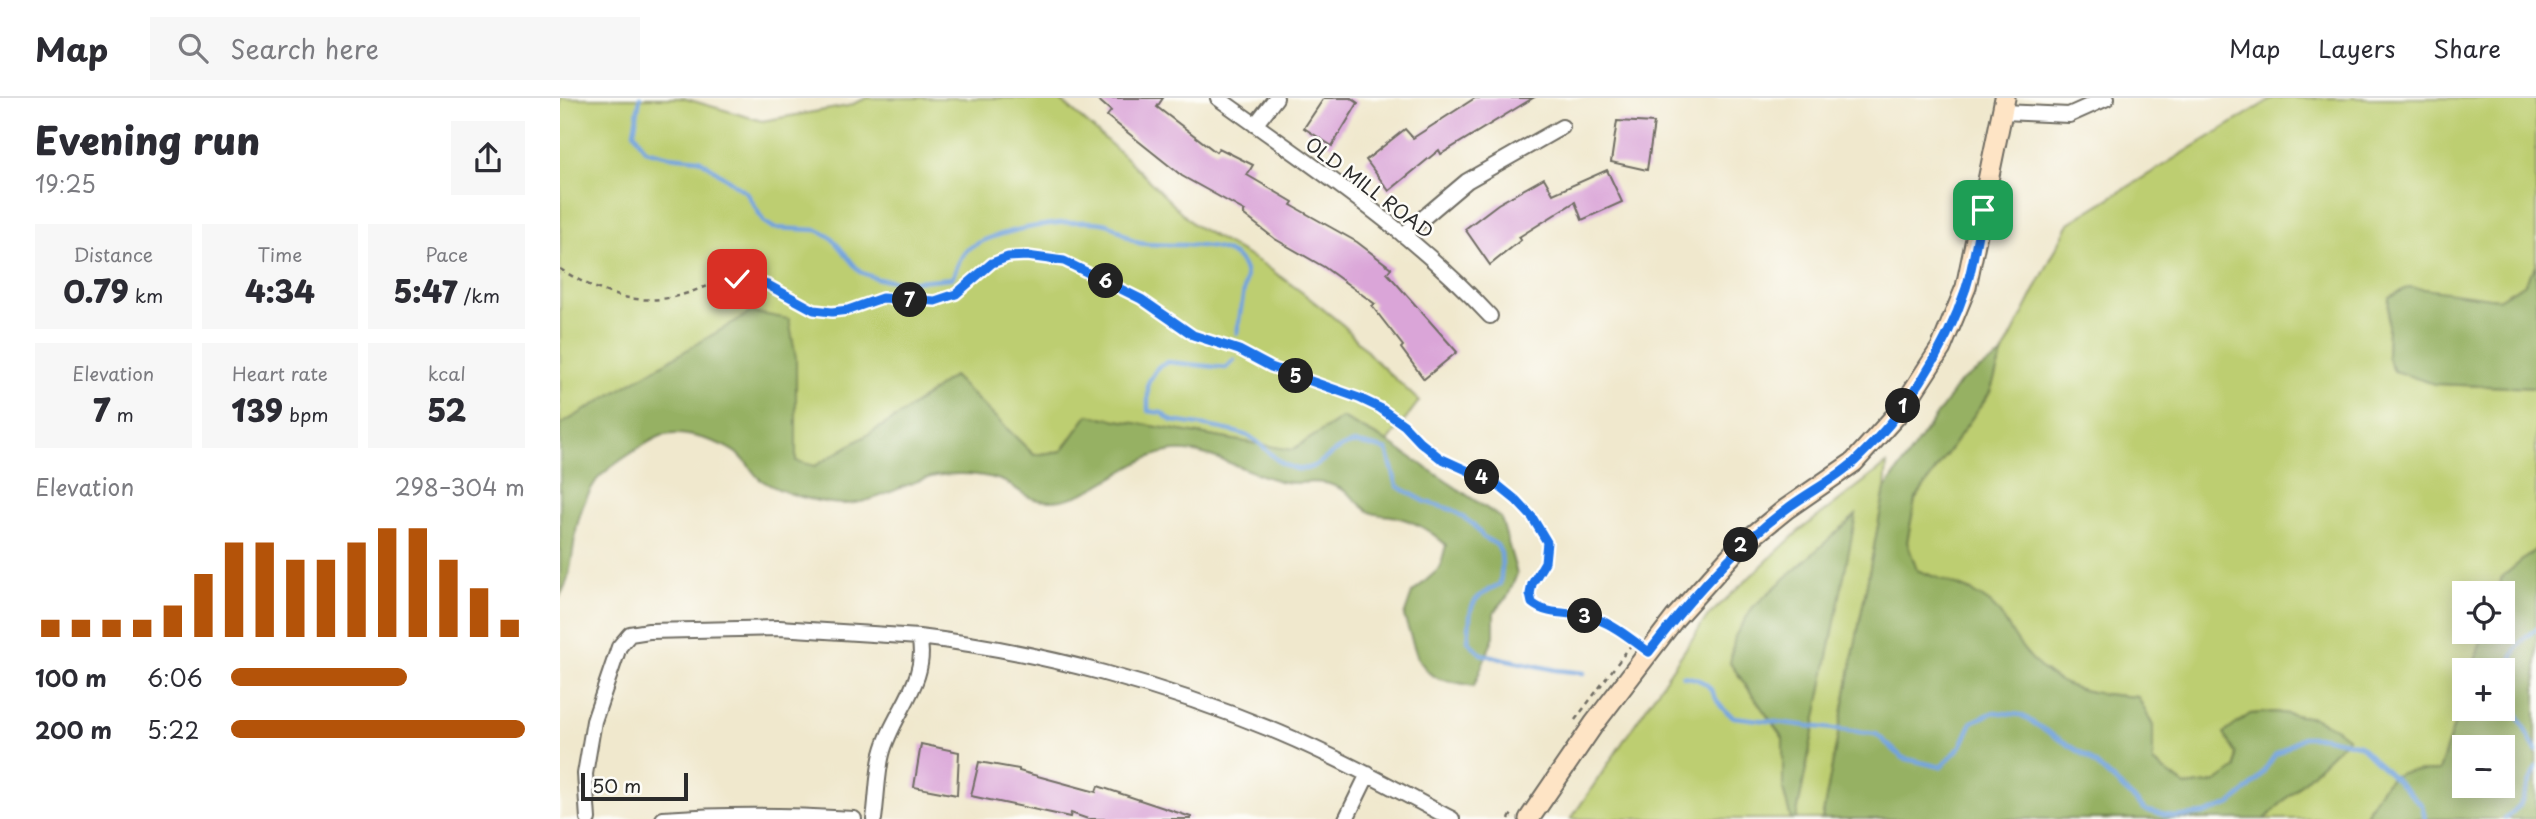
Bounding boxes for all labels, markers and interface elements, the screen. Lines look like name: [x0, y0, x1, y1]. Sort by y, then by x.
search box: [150, 17, 640, 80]
text: Map: [35, 23, 108, 73]
icon: search: [174, 29, 212, 67]
text: Search here: [230, 29, 379, 68]
text: Map: [2229, 30, 2280, 66]
text: Layers: [2318, 30, 2395, 66]
text: Share: [2433, 30, 2501, 66]
text: Evening run: [35, 111, 260, 168]
button: share: [451, 121, 525, 195]
street label: OLD MILL ROAD: [1300, 129, 1440, 245]
text: 19:25: [35, 166, 96, 201]
pin: [1953, 180, 2013, 240]
icon: arrive: [1964, 191, 2002, 229]
text: Distance: [73, 240, 153, 268]
text: Time: [258, 240, 302, 268]
text: Pace: [425, 240, 468, 268]
pin: [707, 249, 767, 309]
icon: check: [718, 260, 756, 298]
pin: 6: [1088, 264, 1124, 298]
text: 6: [1099, 266, 1112, 294]
text: 0.79: [63, 268, 129, 313]
text: 4:34: [245, 268, 315, 313]
text: 5:47: [393, 268, 457, 313]
text: km: [129, 281, 163, 309]
text: /km: [457, 281, 500, 309]
pin: 7: [892, 282, 928, 318]
text: 7: [904, 285, 915, 313]
pin: 5: [1278, 358, 1314, 394]
text: Elevation: [72, 359, 154, 387]
text: Heart rate: [232, 359, 328, 387]
text: kcal: [428, 359, 466, 387]
text: 5: [1289, 361, 1302, 389]
text: 7: [93, 387, 110, 432]
text: 139: [231, 387, 283, 432]
text: 52: [427, 387, 466, 432]
pin: 1: [1886, 388, 1920, 424]
text: 1: [1898, 391, 1907, 419]
text: m: [110, 400, 134, 428]
text: bpm: [283, 400, 329, 428]
pin: 4: [1464, 460, 1500, 494]
text: 4: [1475, 462, 1488, 490]
text: Elevation: [35, 469, 134, 504]
text: 298–304 m: [395, 469, 525, 504]
pin: 2: [1724, 528, 1758, 562]
text: 2: [1734, 530, 1747, 558]
map controls: [2452, 581, 2515, 798]
button: locate: [2452, 581, 2515, 644]
pin: 3: [1567, 598, 1602, 634]
text: 3: [1578, 601, 1591, 629]
button: +: [2452, 658, 2515, 721]
text: 100 m: [35, 660, 107, 695]
text: 6:06: [147, 660, 203, 695]
text: 200 m: [35, 712, 112, 747]
text: 5:22: [147, 712, 199, 747]
button: −: [2452, 735, 2515, 798]
scale bar: [581, 770, 688, 802]
text: 50 m: [592, 771, 641, 799]

